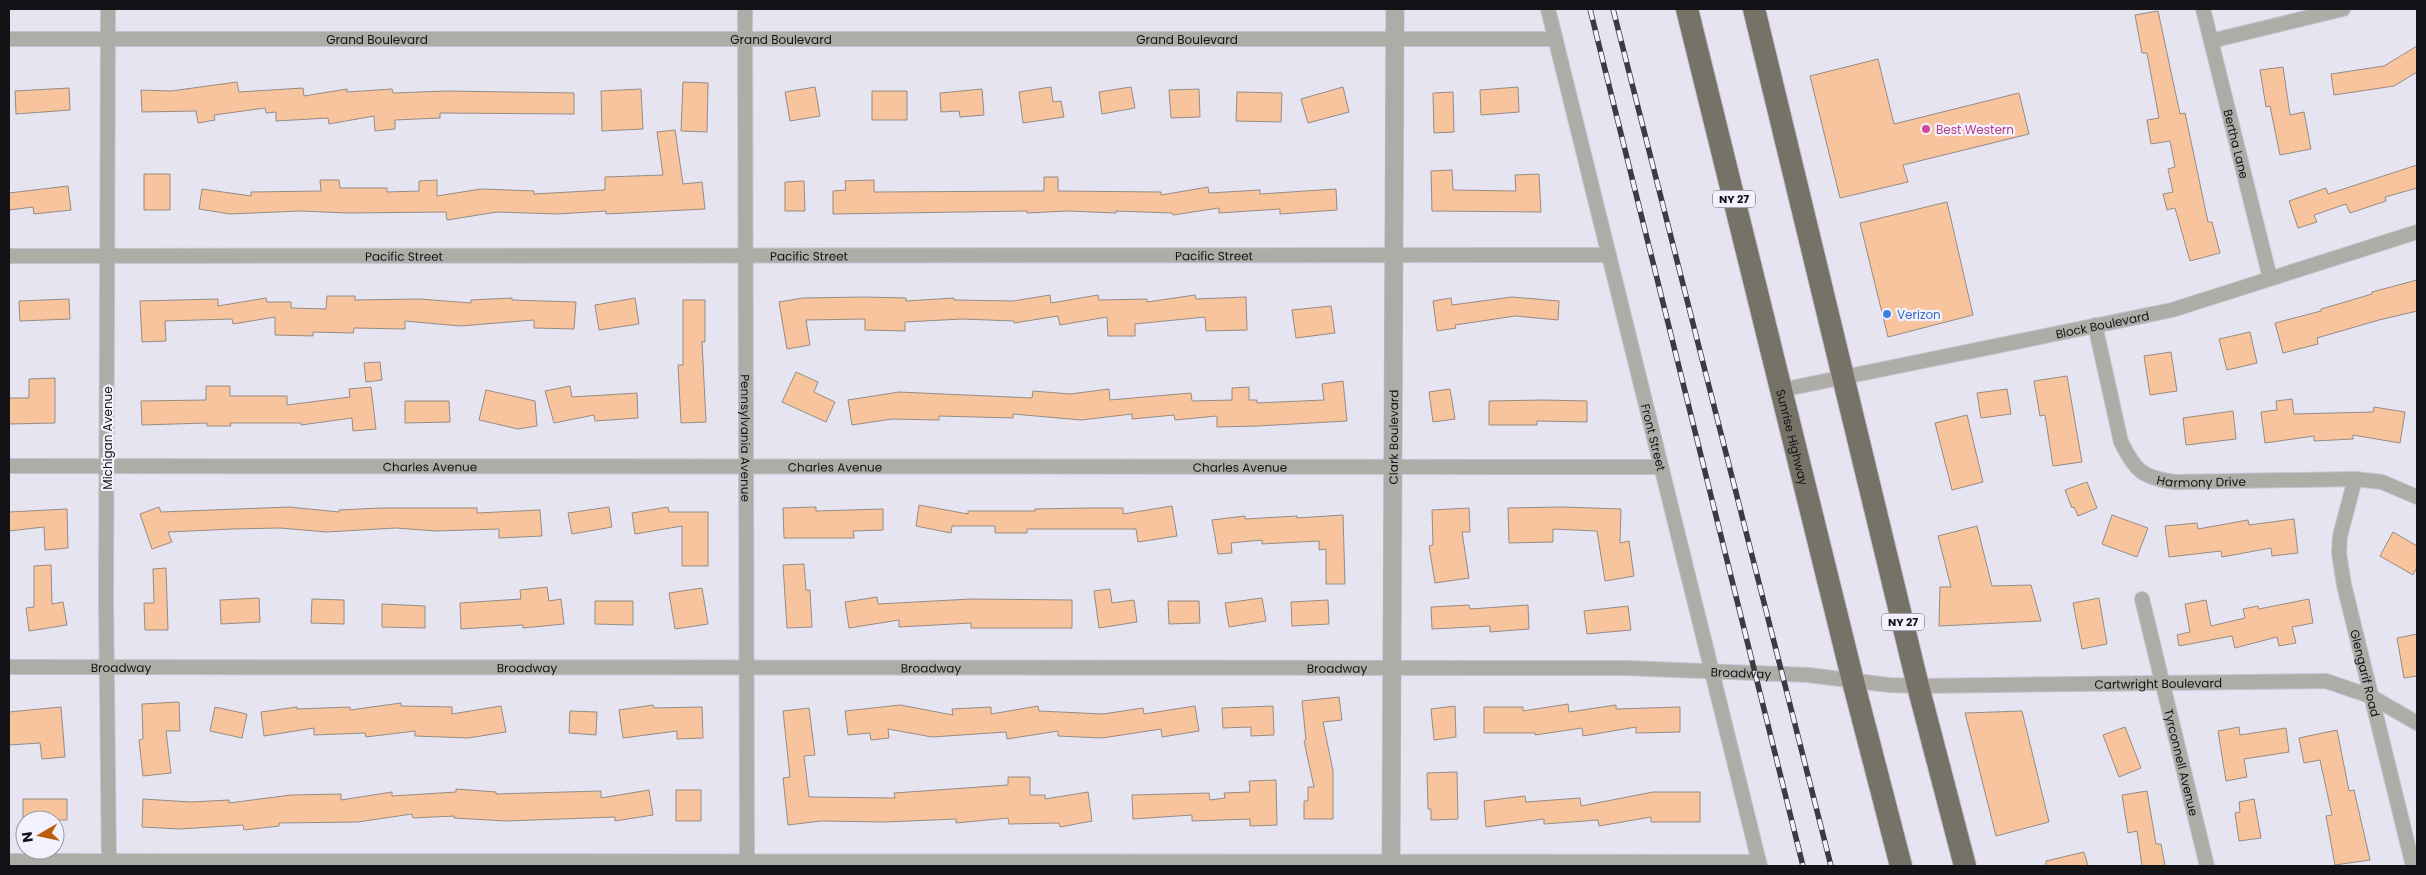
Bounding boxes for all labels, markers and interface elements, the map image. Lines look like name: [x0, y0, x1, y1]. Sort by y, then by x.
street label: Grand Boulevard: [326, 31, 428, 48]
street label: Grand Boulevard: [730, 31, 832, 48]
street label: Grand Boulevard: [1136, 31, 1238, 48]
street label: Bertha Lane: [2220, 107, 2253, 180]
place label: Best Western: [1936, 121, 2014, 138]
marker: Best Western: [1920, 123, 1932, 135]
road number: NY 27: [1713, 190, 1755, 208]
street label: Pacific Street: [365, 247, 443, 264]
street label: Pacific Street: [770, 247, 848, 264]
street label: Pacific Street: [1175, 247, 1253, 264]
place label: Verizon: [1897, 306, 1941, 323]
street label: Block Boulevard: [2054, 306, 2151, 342]
marker: Verizon: [1881, 308, 1893, 320]
street label: Pennsylvania Avenue: [737, 374, 755, 502]
street label: Michigan Avenue: [99, 386, 116, 490]
street label: Sunrise Highway: [1773, 387, 1813, 487]
street label: Clark Boulevard: [1384, 390, 1402, 484]
street label: Front Street: [1637, 402, 1670, 472]
street label: Charles Avenue: [383, 458, 477, 475]
street label: Charles Avenue: [788, 458, 882, 475]
street label: Charles Avenue: [1193, 458, 1287, 475]
street label: Harmony Drive: [2155, 471, 2246, 491]
road number: NY 27: [1882, 614, 1924, 630]
street label: Glengarif Road: [2347, 628, 2385, 719]
street label: Broadway: [91, 659, 151, 676]
street label: Broadway: [497, 659, 557, 676]
street label: Broadway: [901, 659, 961, 676]
street label: Broadway: [1307, 659, 1367, 676]
street label: Broadway: [1710, 663, 1772, 682]
street label: Cartwright Boulevard: [2094, 674, 2222, 692]
street label: Tyrconnell Avenue: [2160, 707, 2203, 818]
north arrow: [15, 810, 65, 860]
text: N: [16, 830, 38, 844]

